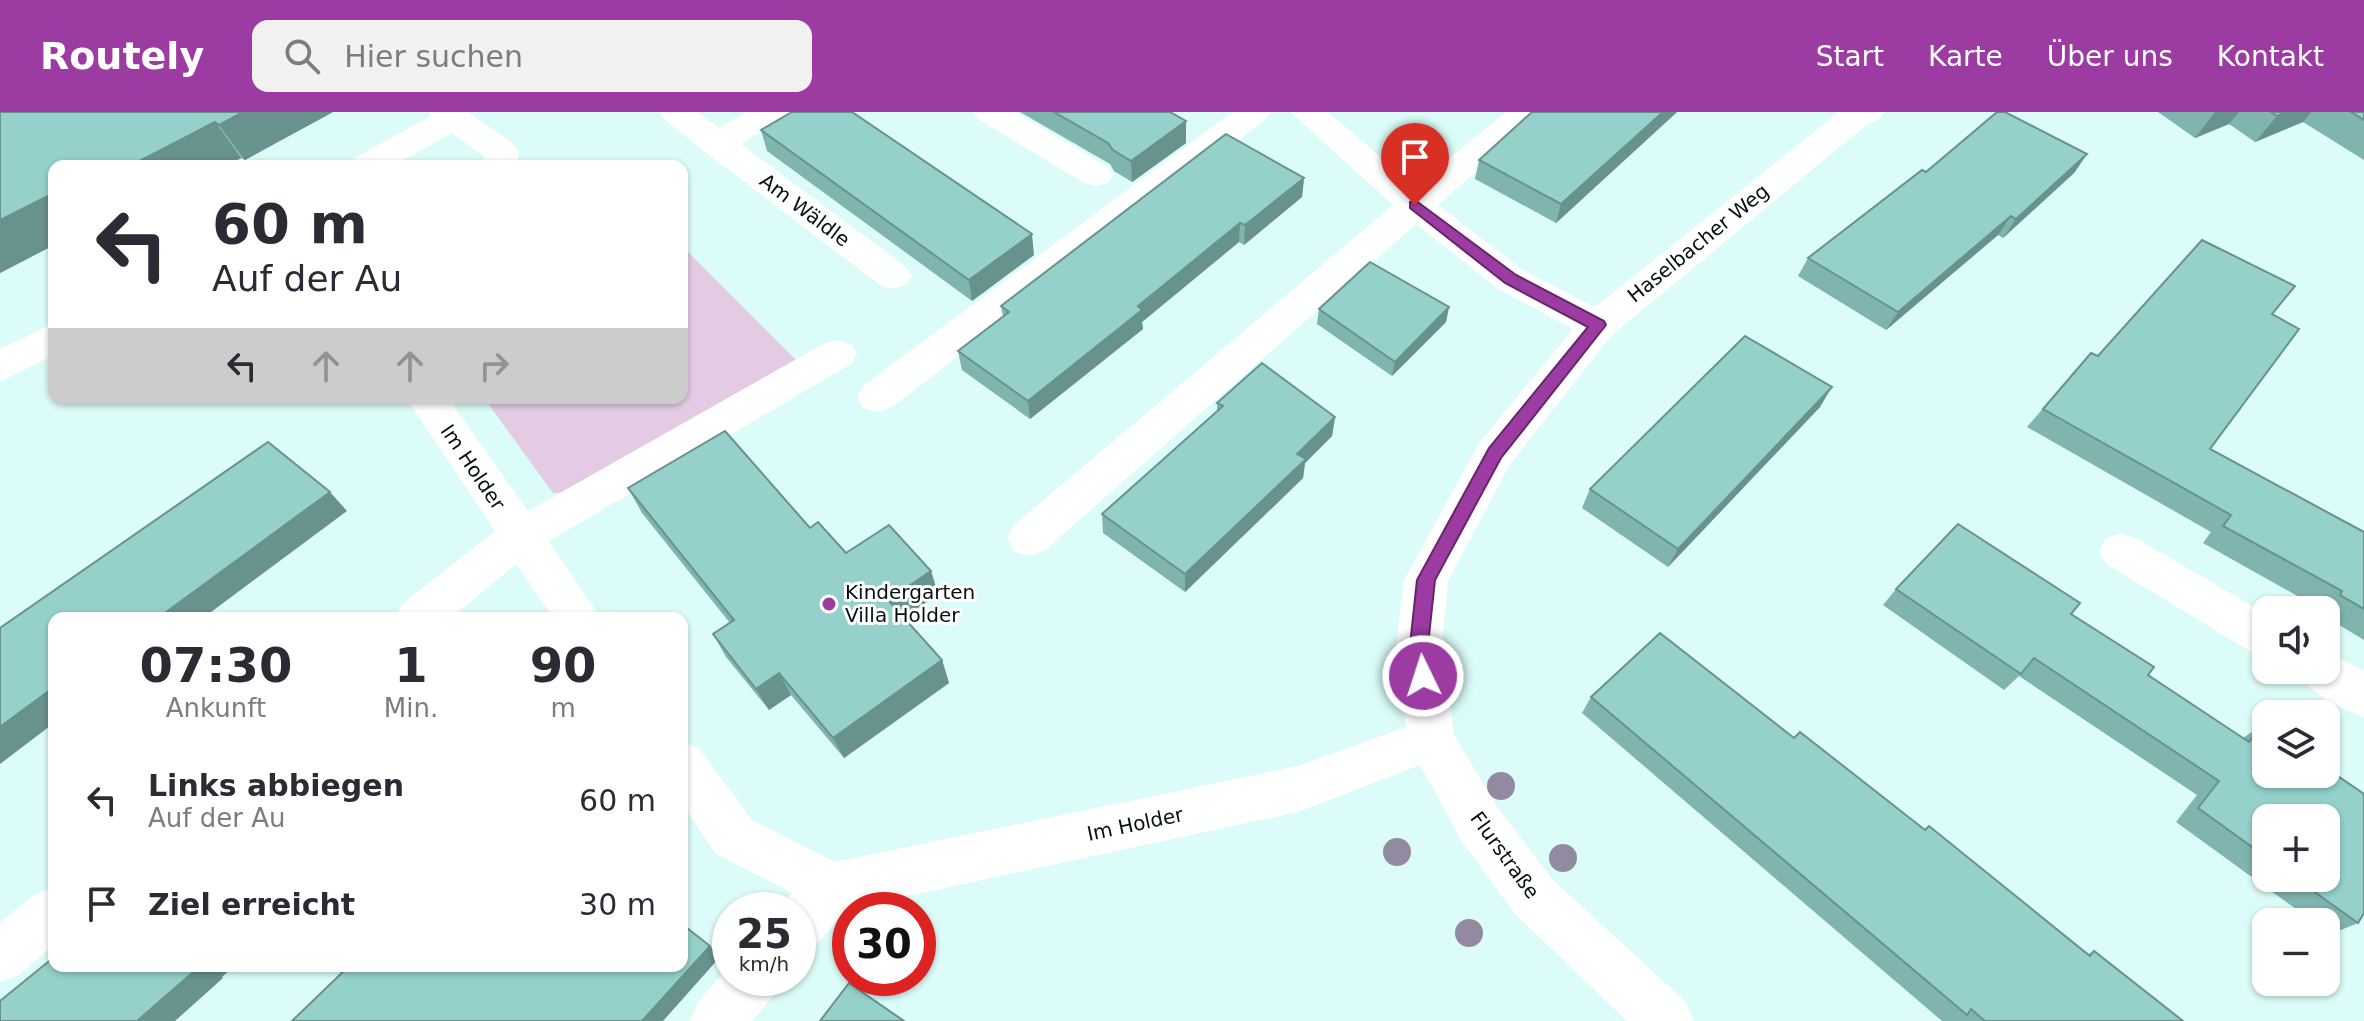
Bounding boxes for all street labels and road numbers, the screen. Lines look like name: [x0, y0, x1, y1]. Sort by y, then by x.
street label: Am Wäldle: [755, 168, 855, 252]
street label: Haselbacher Weg: [1623, 179, 1773, 307]
street label: Im Holder: [436, 420, 511, 515]
street label: Im Holder: [1085, 802, 1186, 846]
street label: Flurstraße: [1465, 807, 1545, 903]

